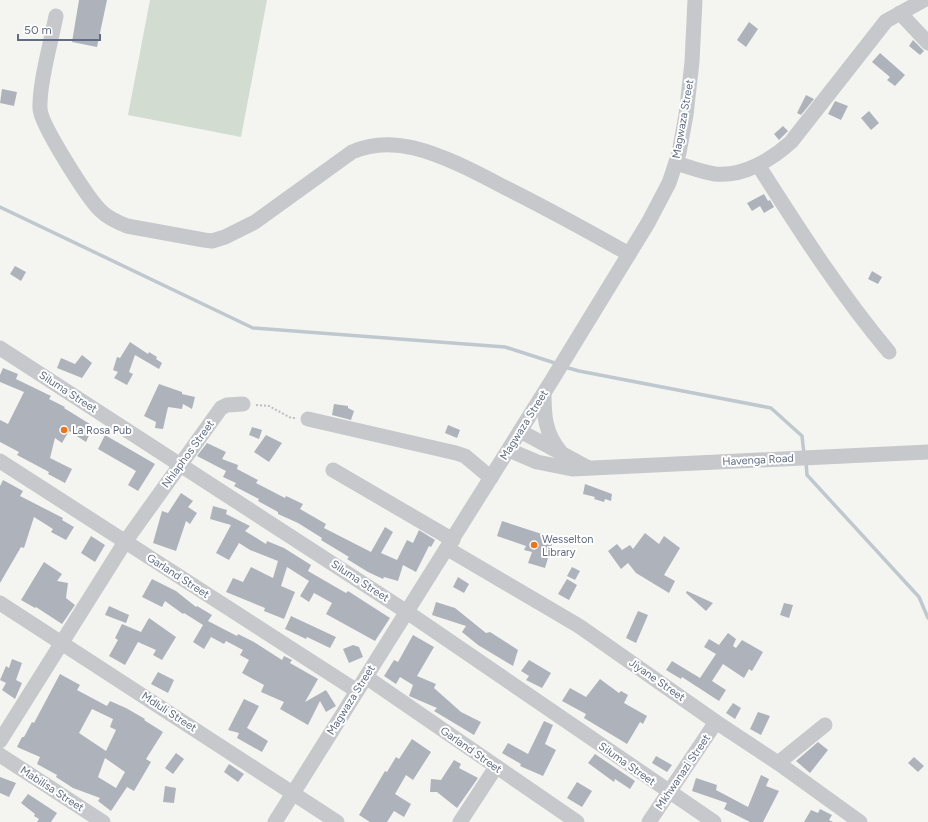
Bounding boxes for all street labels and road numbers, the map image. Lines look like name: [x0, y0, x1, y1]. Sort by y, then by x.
street label: Magwaza Street: [670, 78, 696, 160]
street label: Siluma Street: [37, 368, 99, 416]
street label: Magwaza Street: [497, 388, 551, 462]
street label: Nhlaphos Street: [159, 418, 217, 490]
street label: Havenga Road: [722, 452, 794, 468]
street label: Garland Street: [144, 551, 212, 601]
street label: Siluma Street: [329, 557, 391, 605]
street label: Jiyane Street: [627, 656, 687, 704]
street label: Magwaza Street: [324, 663, 378, 737]
street label: Mdluli Street: [139, 689, 199, 735]
street label: Garland Street: [438, 724, 504, 776]
street label: Mkhwanazi Street: [653, 732, 713, 812]
street label: Siluma Street: [596, 740, 658, 788]
street label: Mabilisa Street: [18, 764, 86, 814]

